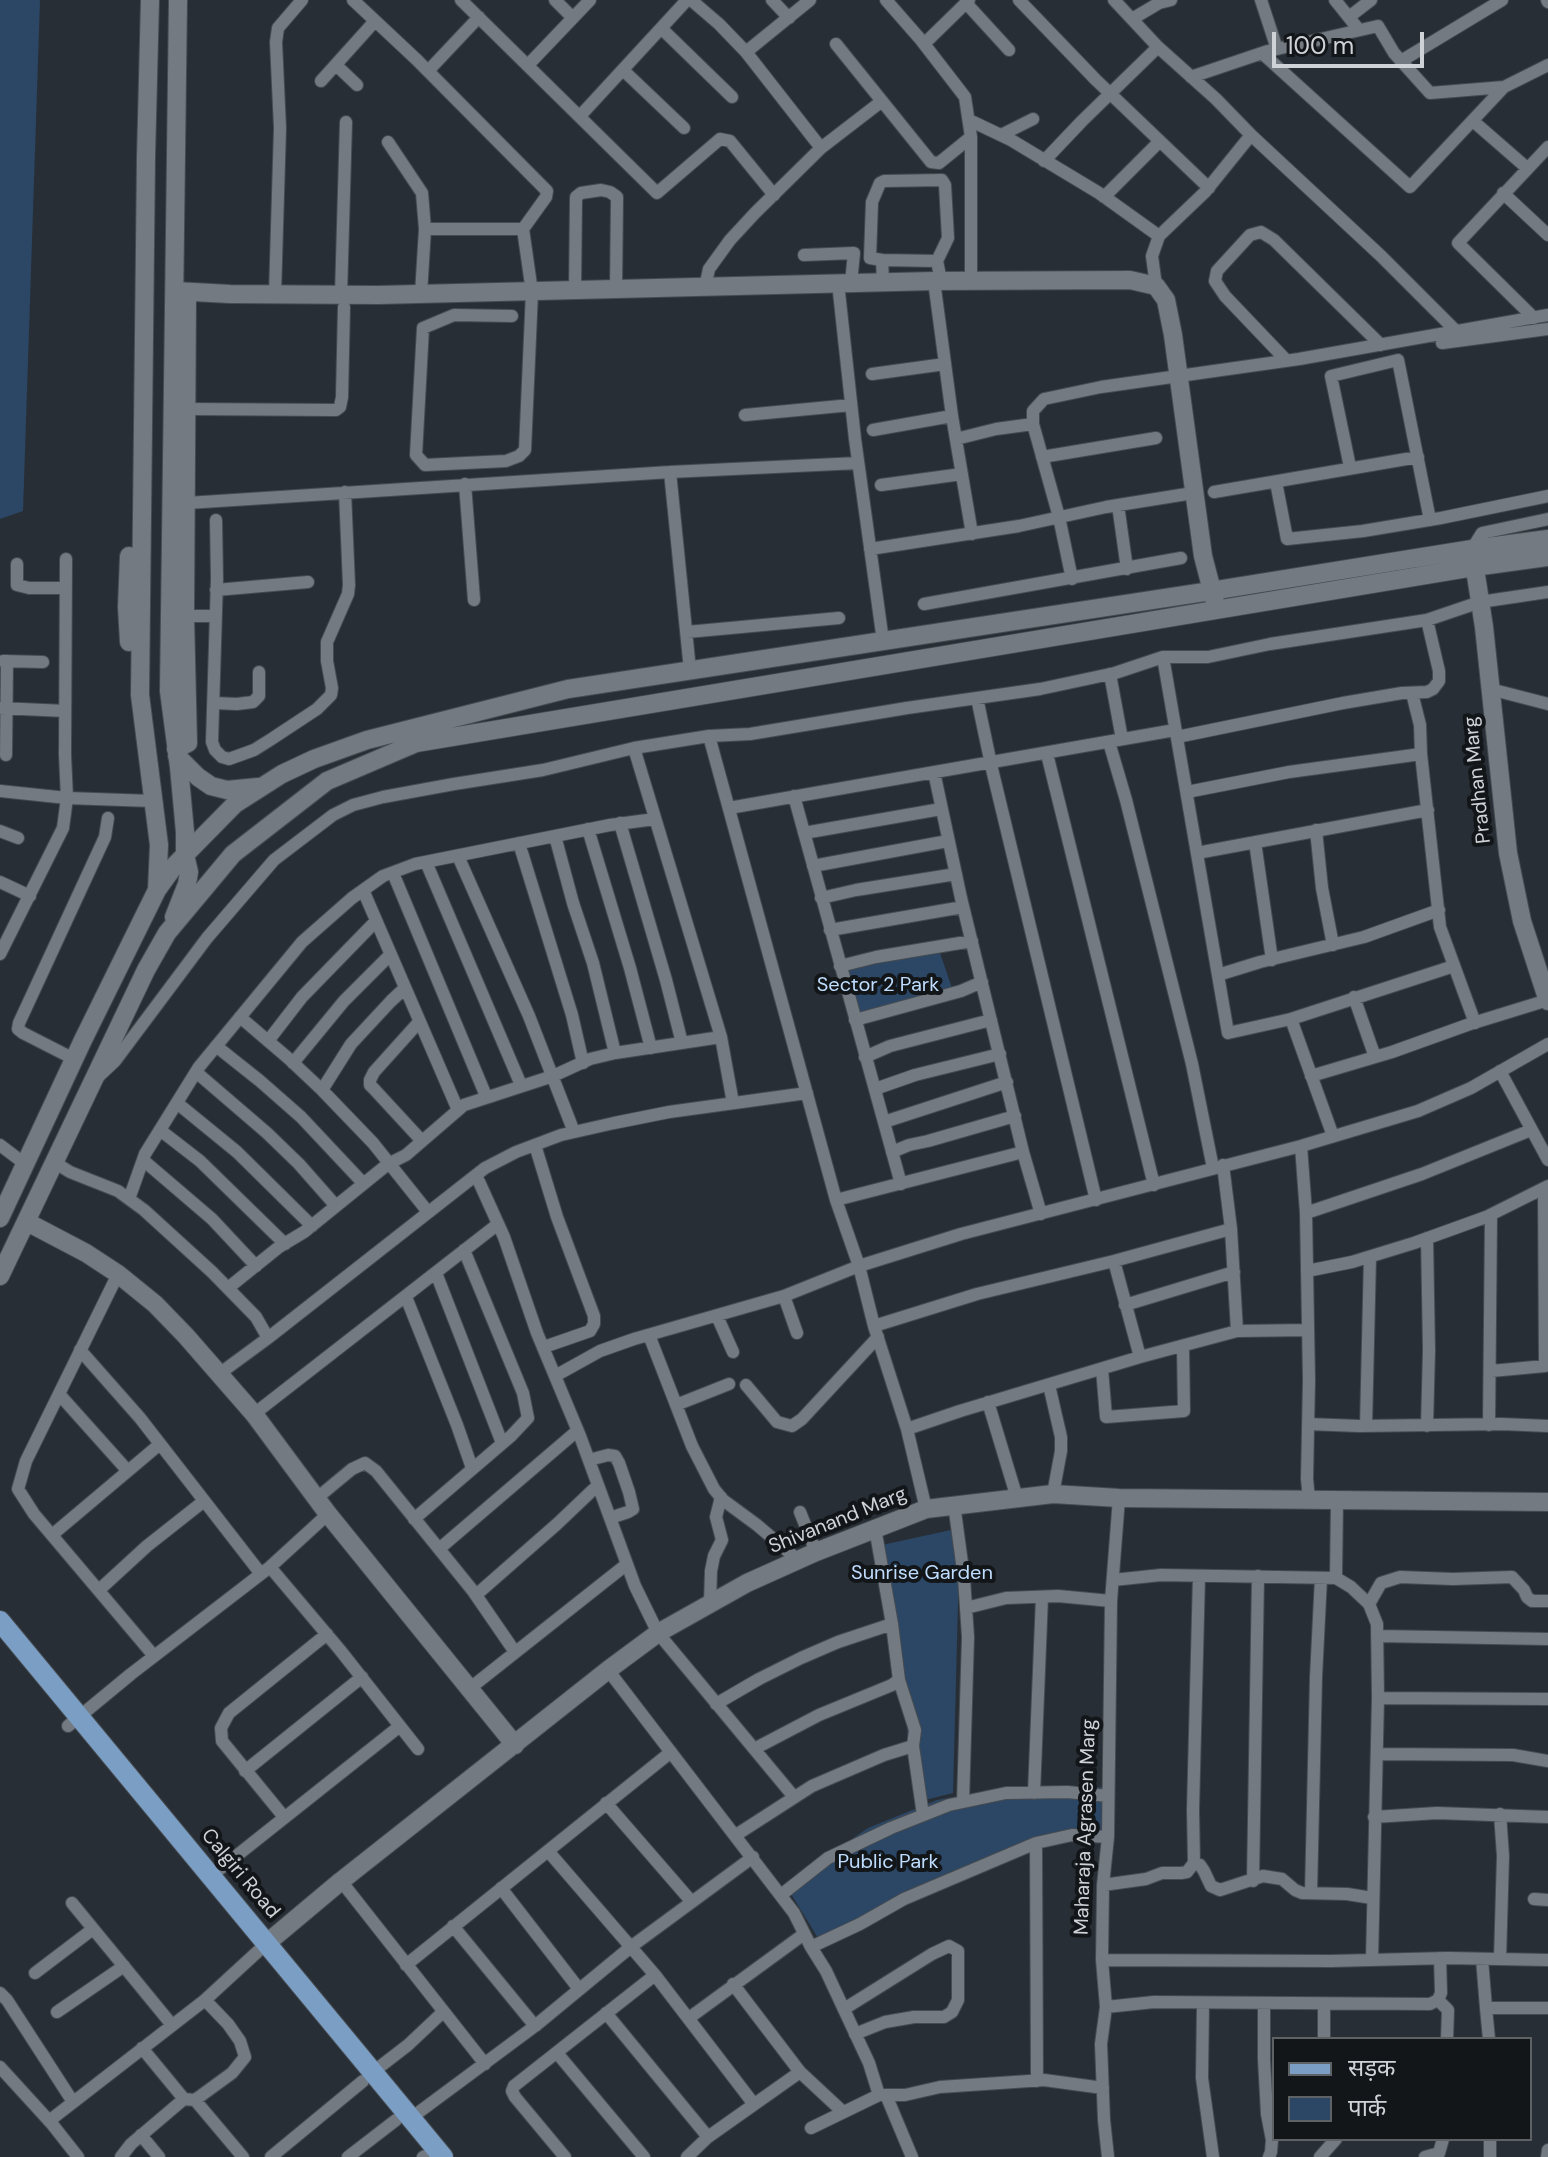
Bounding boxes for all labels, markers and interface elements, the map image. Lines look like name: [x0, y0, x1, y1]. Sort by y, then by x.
scale bar: [1276, 16, 1428, 66]
text: 100 m: [1286, 30, 1354, 61]
street label: Pradhan Marg: [1459, 715, 1497, 845]
park label: Sector 2 Park: [817, 974, 939, 998]
street label: Shivanand Marg: [766, 1482, 910, 1560]
park label: Sunrise Garden: [851, 1562, 993, 1586]
street label: Maharaja Agrasen Marg: [1070, 1718, 1102, 1936]
street label: Calgiri Road: [196, 1824, 284, 1924]
park label: Public Park: [837, 1851, 939, 1875]
legend: [1272, 2037, 1532, 2141]
text: सड़क: [1348, 2052, 1396, 2083]
text: पार्क: [1348, 2092, 1386, 2123]

